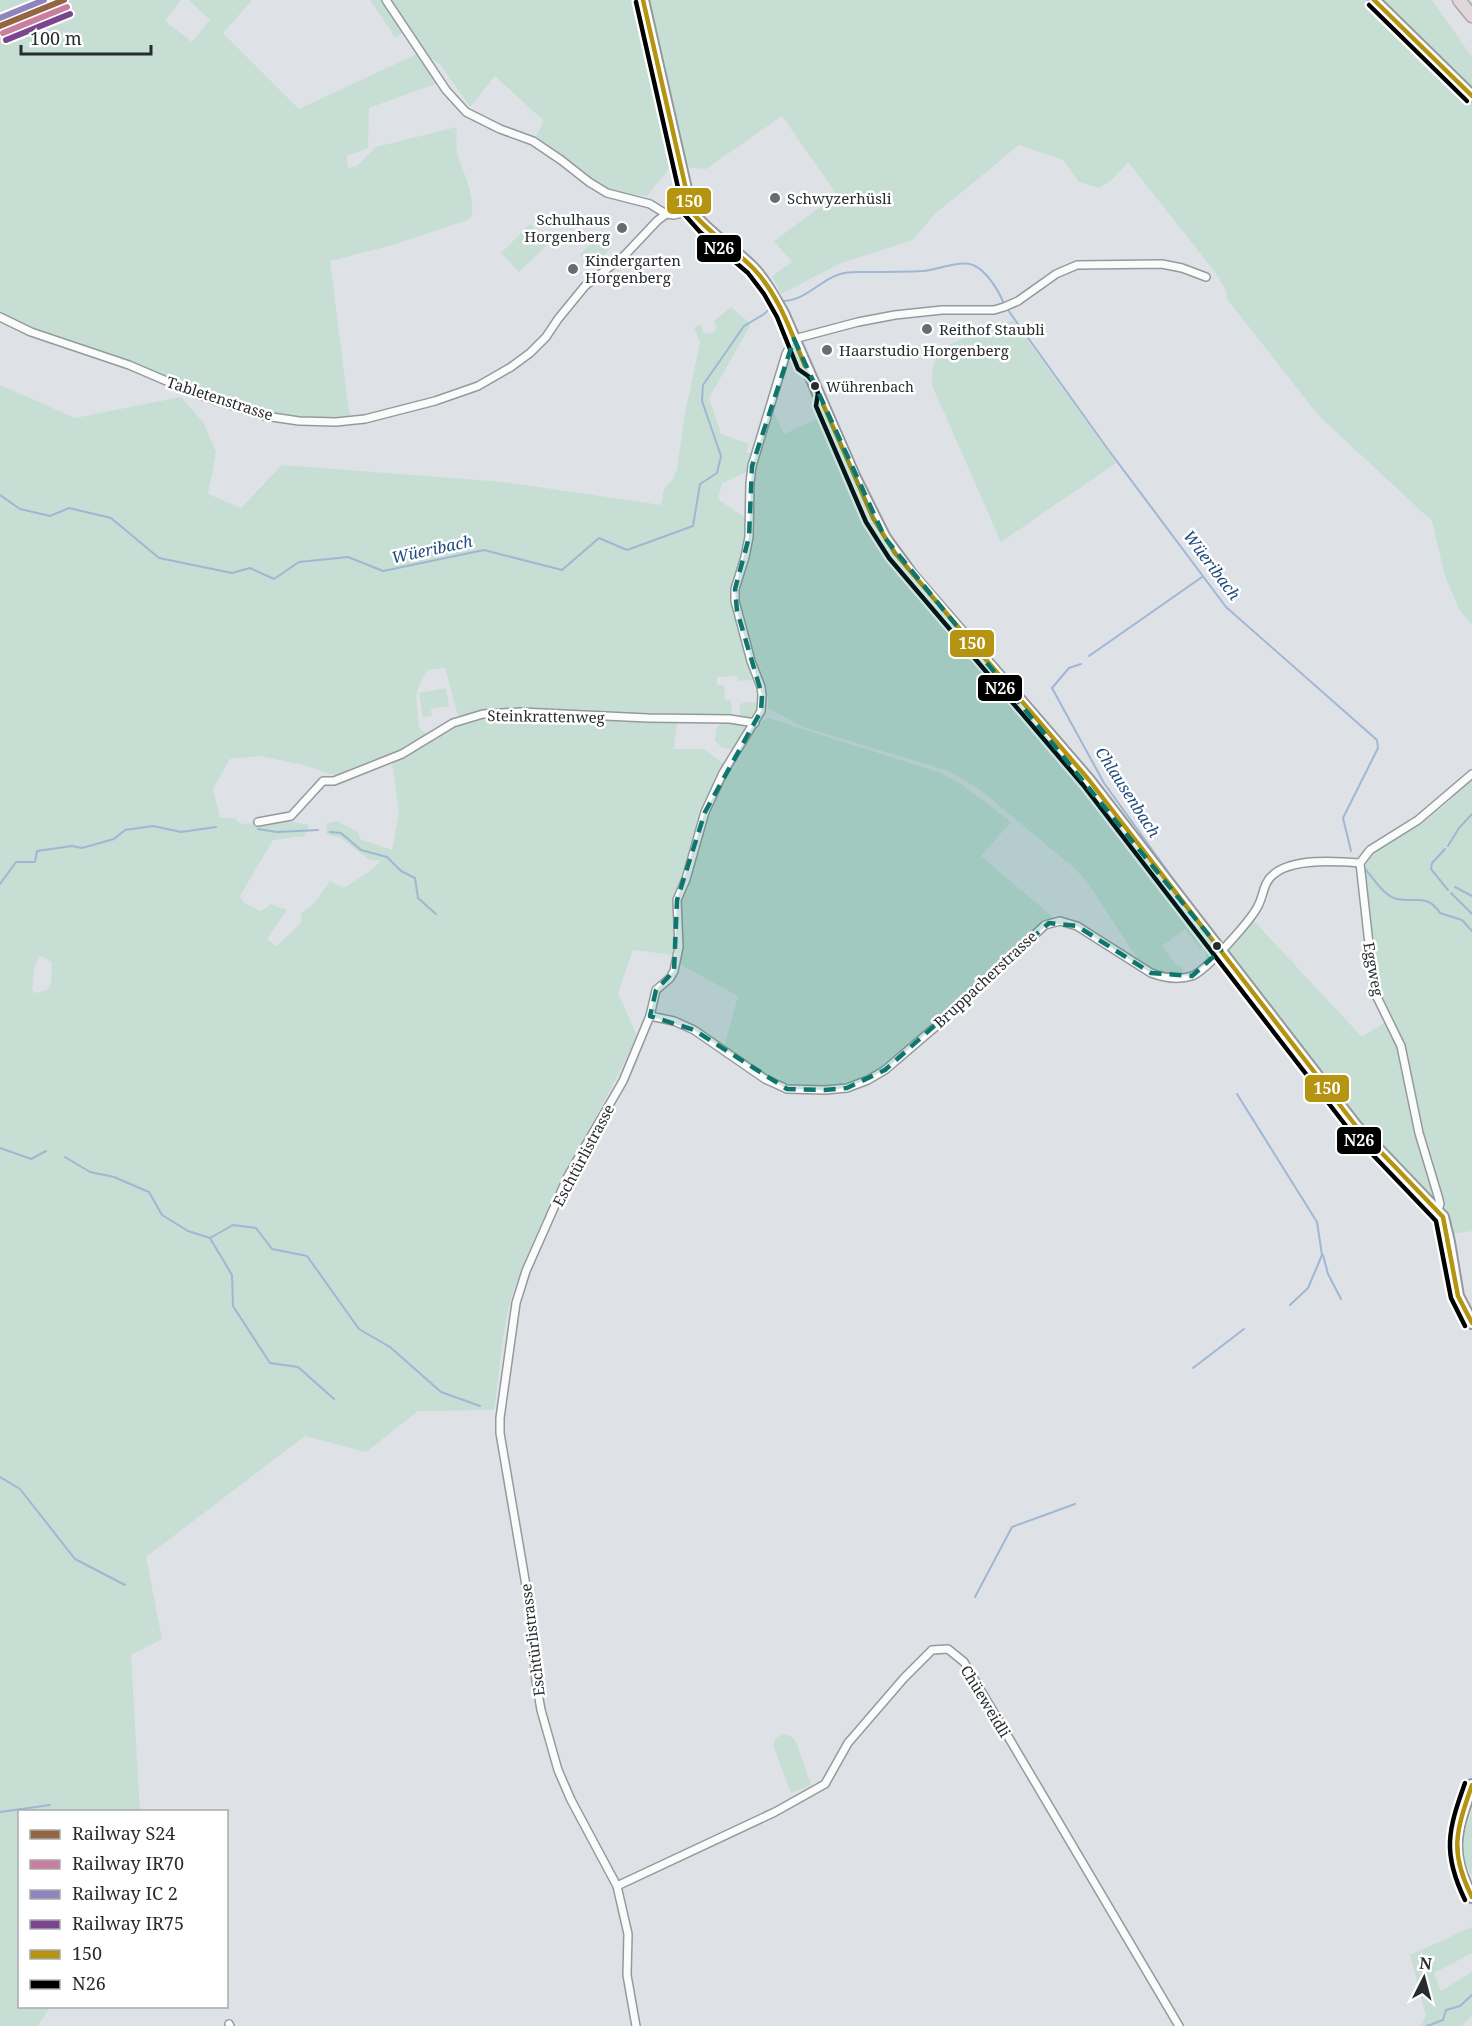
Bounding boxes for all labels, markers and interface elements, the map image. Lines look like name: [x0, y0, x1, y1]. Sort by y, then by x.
scale bar: [21, 18, 152, 56]
text: 100 m: [30, 26, 82, 50]
line badge: 150: [666, 187, 712, 215]
place label: Schwyzerhüsli: [787, 188, 892, 208]
text: 150: [675, 190, 703, 212]
marker: Schwyzerhüsli: [768, 191, 782, 205]
place label: Schulhaus Horgenberg: [524, 209, 610, 246]
marker: Schulhaus Horgenberg: [615, 221, 629, 235]
line badge: N26: [696, 234, 742, 263]
text: N26: [704, 237, 734, 259]
place label: Kindergarten Horgenberg: [585, 250, 681, 287]
marker: Kindergarten Horgenberg: [566, 262, 580, 276]
place label: Reithof Staubli: [939, 319, 1045, 339]
marker: Reithof Staubli: [920, 322, 934, 336]
place label: Haarstudio Horgenberg: [839, 340, 1009, 360]
marker: Haarstudio Horgenberg: [820, 343, 834, 357]
street label: Tabletenstrasse: [164, 371, 276, 425]
place label: Wührenbach: [826, 377, 914, 396]
marker: Wührenbach: [809, 380, 821, 392]
water label: Wüeribach: [1178, 526, 1246, 605]
water label: Wüeribach: [390, 530, 475, 568]
line badge: 150: [949, 629, 995, 658]
text: 150: [958, 632, 986, 654]
line badge: N26: [977, 674, 1023, 702]
text: N26: [985, 677, 1015, 699]
street label: Steinkrattenweg: [487, 705, 605, 727]
water label: Chlausenbach: [1090, 742, 1166, 842]
street label: Bruppacherstrasse: [929, 926, 1041, 1032]
unlabelled marker: [1211, 940, 1223, 952]
street label: Eggweg: [1359, 940, 1389, 998]
line badge: 150: [1304, 1074, 1350, 1103]
text: 150: [1313, 1077, 1341, 1099]
street label: Eschtürlistrasse: [548, 1100, 618, 1210]
line badge: N26: [1336, 1126, 1382, 1155]
text: N26: [1344, 1129, 1374, 1151]
street label: Eschtürlistrasse: [515, 1583, 549, 1697]
street label: Chüeweidli: [957, 1661, 1015, 1741]
legend: [18, 1810, 228, 2008]
text: Railway S24: [72, 1821, 175, 1845]
text: Railway IR70: [72, 1851, 184, 1875]
text: Railway IC 2: [72, 1881, 178, 1905]
text: Railway IR75: [72, 1911, 184, 1935]
text: 150: [72, 1941, 102, 1965]
north arrow: [1394, 1948, 1454, 2008]
text: N: [1418, 1951, 1433, 1975]
text: N26: [72, 1971, 106, 1995]

